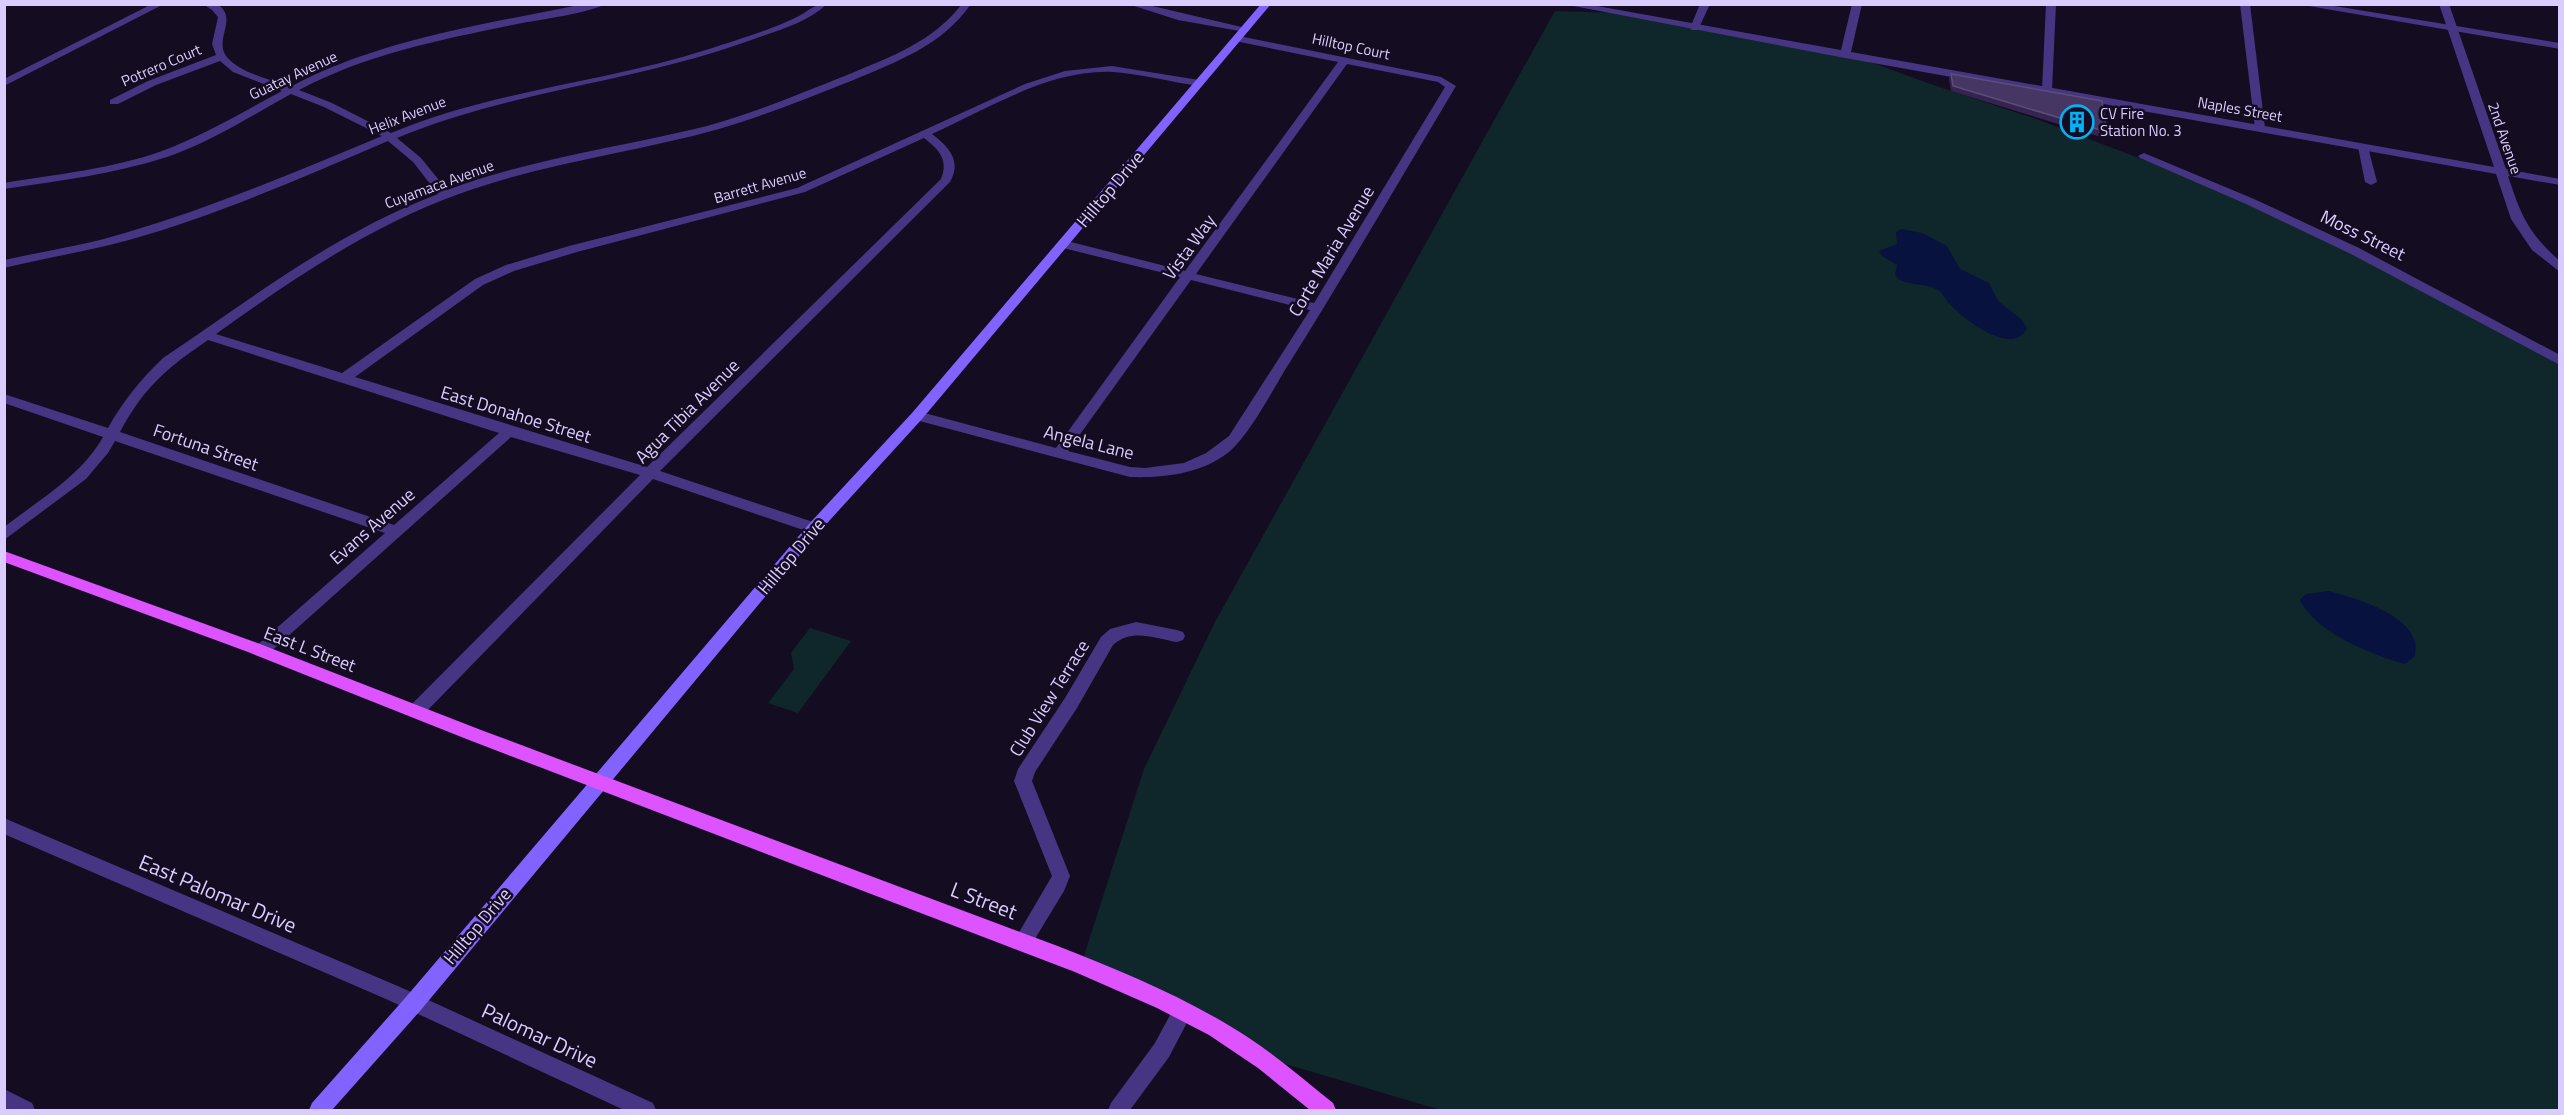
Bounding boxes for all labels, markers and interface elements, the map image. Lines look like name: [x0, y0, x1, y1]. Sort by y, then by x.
street label: Hilltop Court: [1310, 27, 1393, 66]
street label: Potrero Court: [117, 37, 205, 92]
street label: Guatay Avenue: [245, 45, 341, 105]
street label: Helix Avenue: [365, 90, 449, 140]
street label: Naples Street: [2196, 90, 2285, 128]
street label: 2nd Avenue: [2482, 99, 2528, 177]
place label: CV Fire Station No. 3: [2100, 102, 2182, 142]
building icon: CV Fire Station No. 3: [2059, 104, 2095, 140]
street label: Hilltop Drive: [1070, 145, 1150, 233]
street label: Cuyamaca Avenue: [381, 154, 497, 214]
street label: Barrett Avenue: [711, 161, 809, 209]
street label: Corte Maria Avenue: [1281, 180, 1381, 322]
street label: Moss Street: [2316, 203, 2411, 268]
street label: Vista Way: [1156, 208, 1222, 285]
street label: Agua Tibia Avenue: [628, 352, 746, 470]
street label: East Donahoe Street: [437, 378, 595, 450]
street label: Fortuna Street: [150, 416, 263, 478]
street label: Angela Lane: [1041, 418, 1137, 466]
street label: Evans Avenue: [323, 481, 421, 571]
street label: Hilltop Drive: [751, 512, 831, 600]
street label: East L Street: [260, 619, 361, 679]
street label: Club View Terrace: [1002, 634, 1096, 762]
street label: East Palomar Drive: [134, 845, 302, 941]
street label: L Street: [946, 873, 1022, 927]
street label: Hilltop Drive: [437, 882, 517, 970]
street label: Palomar Drive: [477, 994, 603, 1076]

